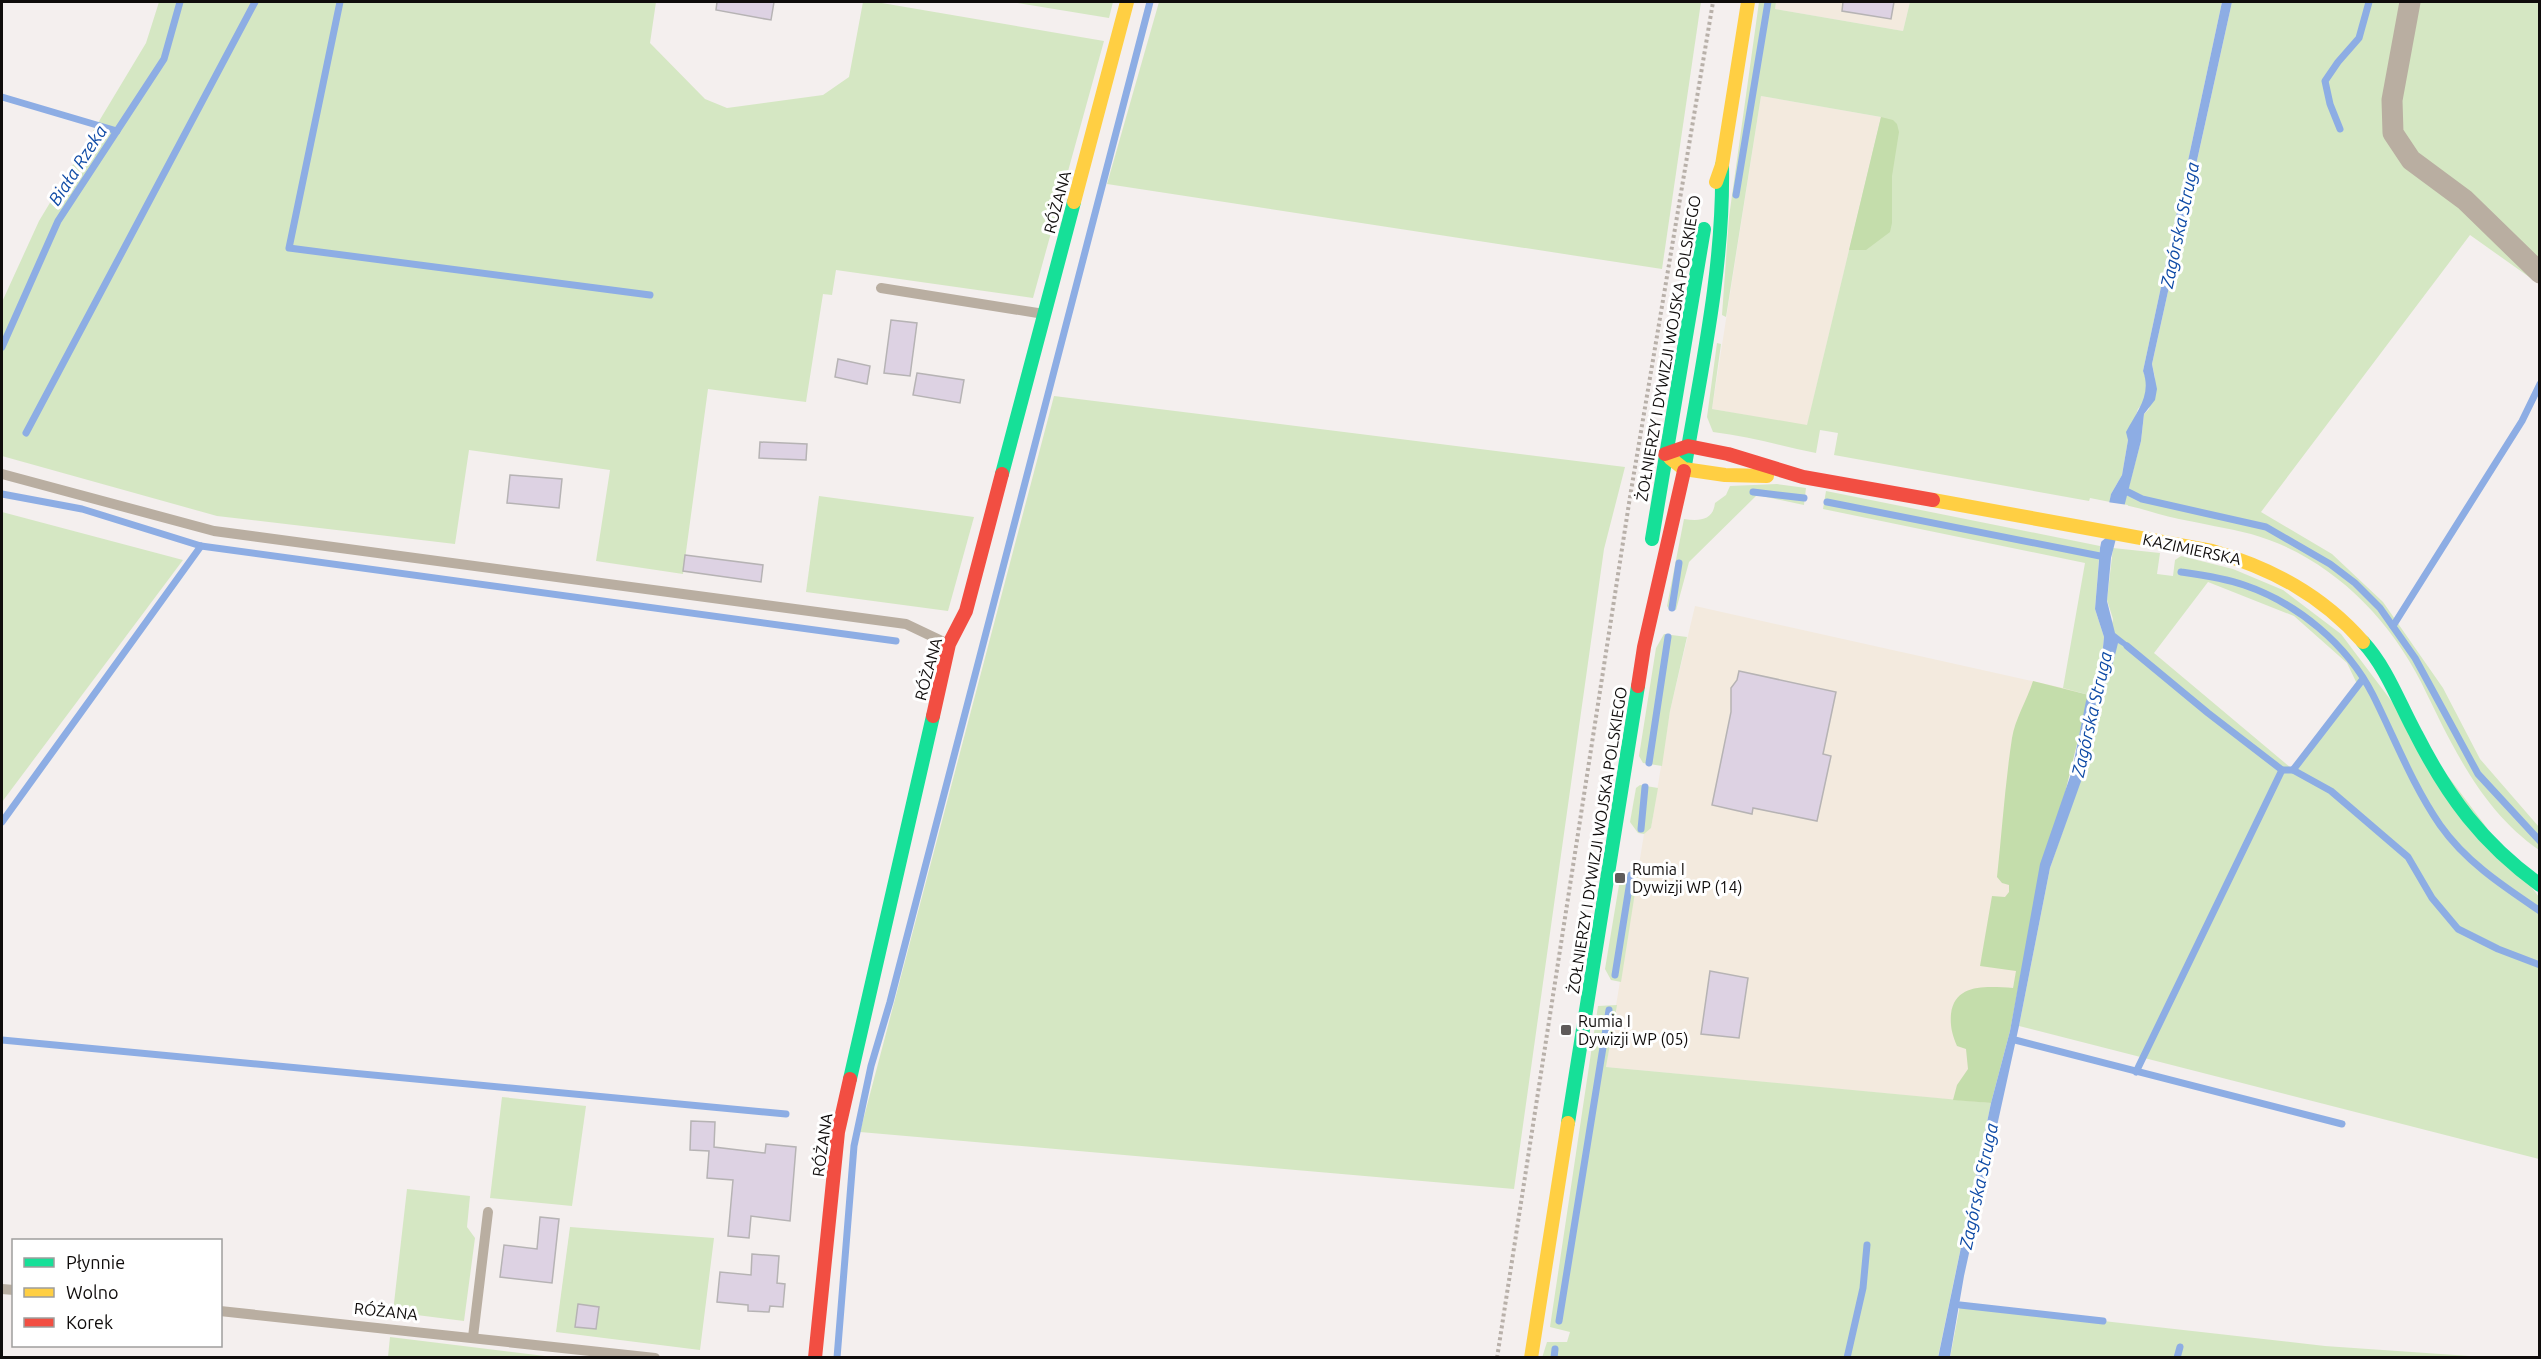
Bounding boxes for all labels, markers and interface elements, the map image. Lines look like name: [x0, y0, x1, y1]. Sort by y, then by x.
water label: Biała Rzeka: [44, 121, 110, 209]
water label: Zagórska Struga: [2156, 160, 2202, 291]
street label: RÓŻANA: [1039, 168, 1074, 235]
street label: ŻOŁNIERZY I DYWIZJI WOJSKA POLSKIEGO: [1632, 194, 1704, 502]
street label: KAZIMIERSKA: [2141, 530, 2243, 568]
street label: RÓŻANA: [910, 635, 945, 702]
water label: Zagórska Struga: [2067, 649, 2115, 780]
street label: ŻOŁNIERZY I DYWIZJI WOJSKA POLSKIEGO: [1564, 685, 1630, 995]
place label: Rumia I Dywizji WP (14): [1632, 860, 1743, 897]
marker: Rumia I Dywizji WP (14): [1613, 871, 1627, 885]
place label: Rumia I Dywizji WP (05): [1578, 1012, 1689, 1049]
marker: Rumia I Dywizji WP (05): [1559, 1023, 1573, 1037]
street label: RÓŻANA: [808, 1111, 835, 1178]
water label: Zagórska Struga: [1955, 1121, 2001, 1252]
legend: [12, 1239, 222, 1347]
text: Płynnie: [66, 1252, 125, 1272]
text: Wolno: [66, 1282, 118, 1302]
street label: RÓŻANA: [353, 1298, 419, 1323]
text: Korek: [66, 1312, 113, 1332]

